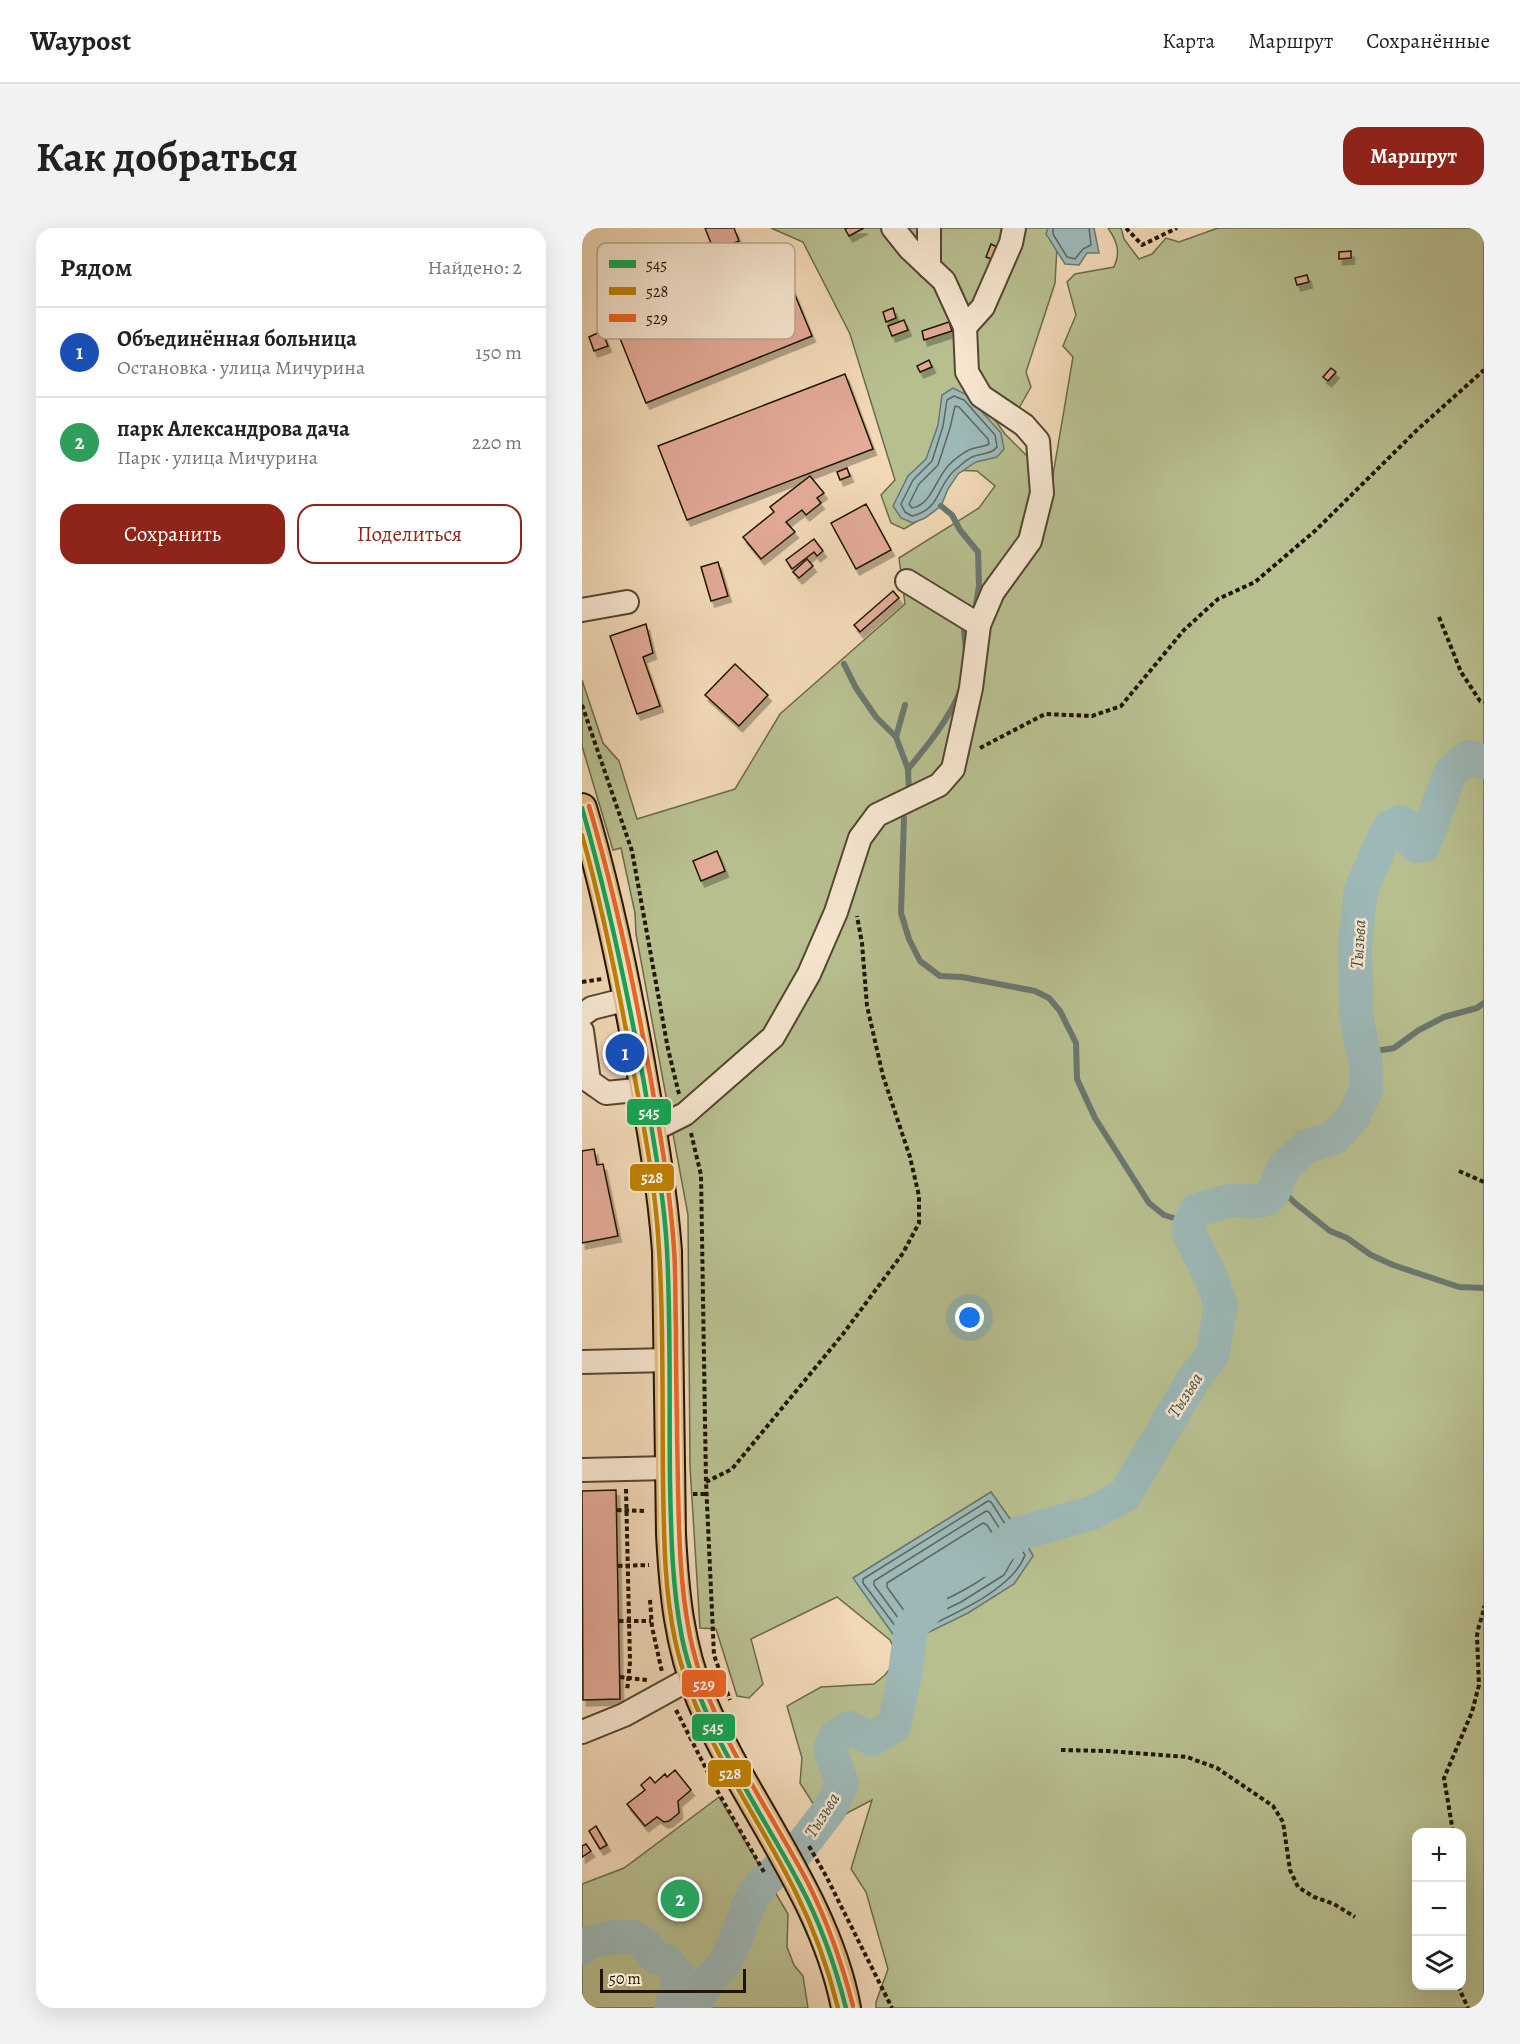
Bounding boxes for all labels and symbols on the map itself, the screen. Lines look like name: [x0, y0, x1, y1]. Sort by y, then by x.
legend: [597, 243, 795, 339]
text: 545: [646, 254, 667, 276]
text: 528: [646, 281, 668, 303]
text: 529: [646, 308, 668, 330]
water label: Тызьва: [1344, 919, 1372, 969]
pin: 1: [606, 1030, 645, 1076]
line badge: 545: [626, 1098, 672, 1126]
text: 545: [638, 1102, 660, 1124]
line badge: 528: [629, 1163, 675, 1192]
text: 528: [641, 1167, 663, 1189]
your location: [955, 1303, 984, 1332]
water label: Тызьва: [1162, 1368, 1208, 1422]
line badge: 529: [681, 1669, 727, 1698]
text: 529: [693, 1674, 715, 1696]
line badge: 545: [691, 1713, 736, 1742]
text: 545: [702, 1717, 724, 1739]
line badge: 528: [707, 1759, 752, 1788]
text: 528: [719, 1763, 741, 1785]
water label: Тызьва: [799, 1788, 845, 1842]
pin: 2: [660, 1876, 700, 1922]
scale bar: [600, 1966, 746, 1994]

